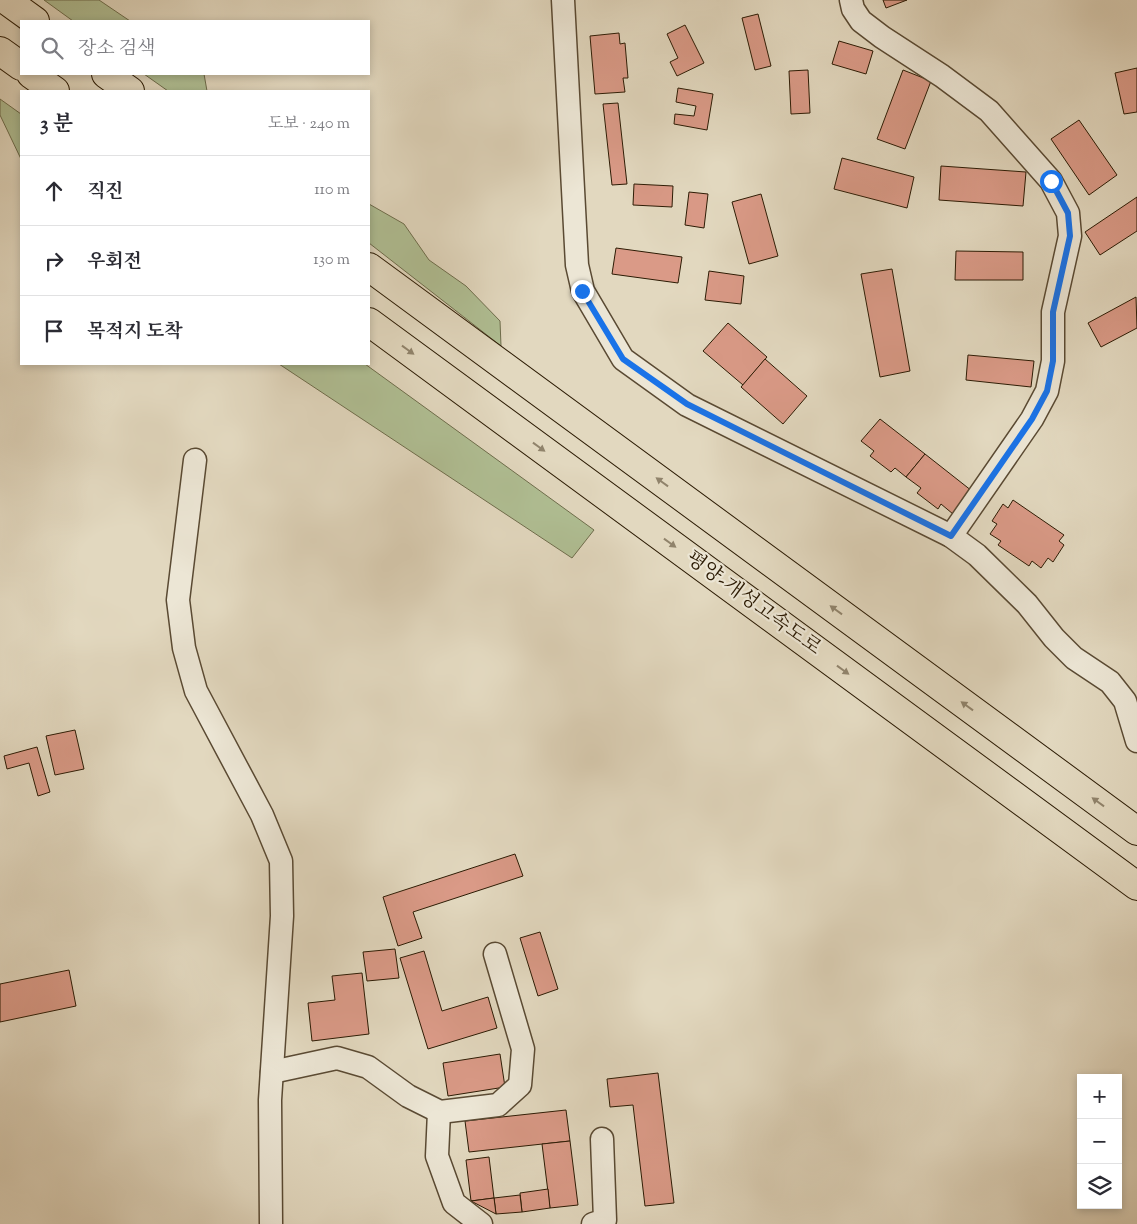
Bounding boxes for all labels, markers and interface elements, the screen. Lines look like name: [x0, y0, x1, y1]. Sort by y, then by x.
search box: [20, 20, 370, 75]
icon: search: [38, 34, 66, 62]
text: 장소 검색: [78, 36, 155, 63]
text: 3 분: [40, 110, 73, 140]
text: 도보 · 240 m: [268, 113, 350, 136]
route start: [1040, 170, 1063, 193]
icon: ahead: [40, 177, 68, 205]
text: 직진: [87, 179, 124, 206]
text: 110 m: [314, 179, 350, 202]
icon: right: [40, 247, 68, 275]
text: 우회전: [87, 249, 142, 276]
text: 130 m: [313, 249, 350, 272]
route end: [571, 280, 594, 303]
icon: arrive: [40, 317, 68, 345]
text: 목적지 도착: [87, 319, 183, 346]
one-way arrow: [401, 345, 414, 356]
one-way arrow: [532, 441, 545, 452]
one-way arrow: [656, 478, 669, 488]
one-way arrow: [663, 538, 677, 548]
street label: 평양-개성고속도로: [679, 545, 827, 663]
one-way arrow: [830, 604, 843, 615]
one-way arrow: [836, 665, 850, 675]
one-way arrow: [960, 701, 974, 711]
one-way arrow: [1091, 797, 1105, 807]
map controls: [1077, 1074, 1122, 1209]
button: +: [1077, 1074, 1122, 1119]
button: −: [1077, 1119, 1122, 1164]
button: layers: [1077, 1164, 1122, 1209]

